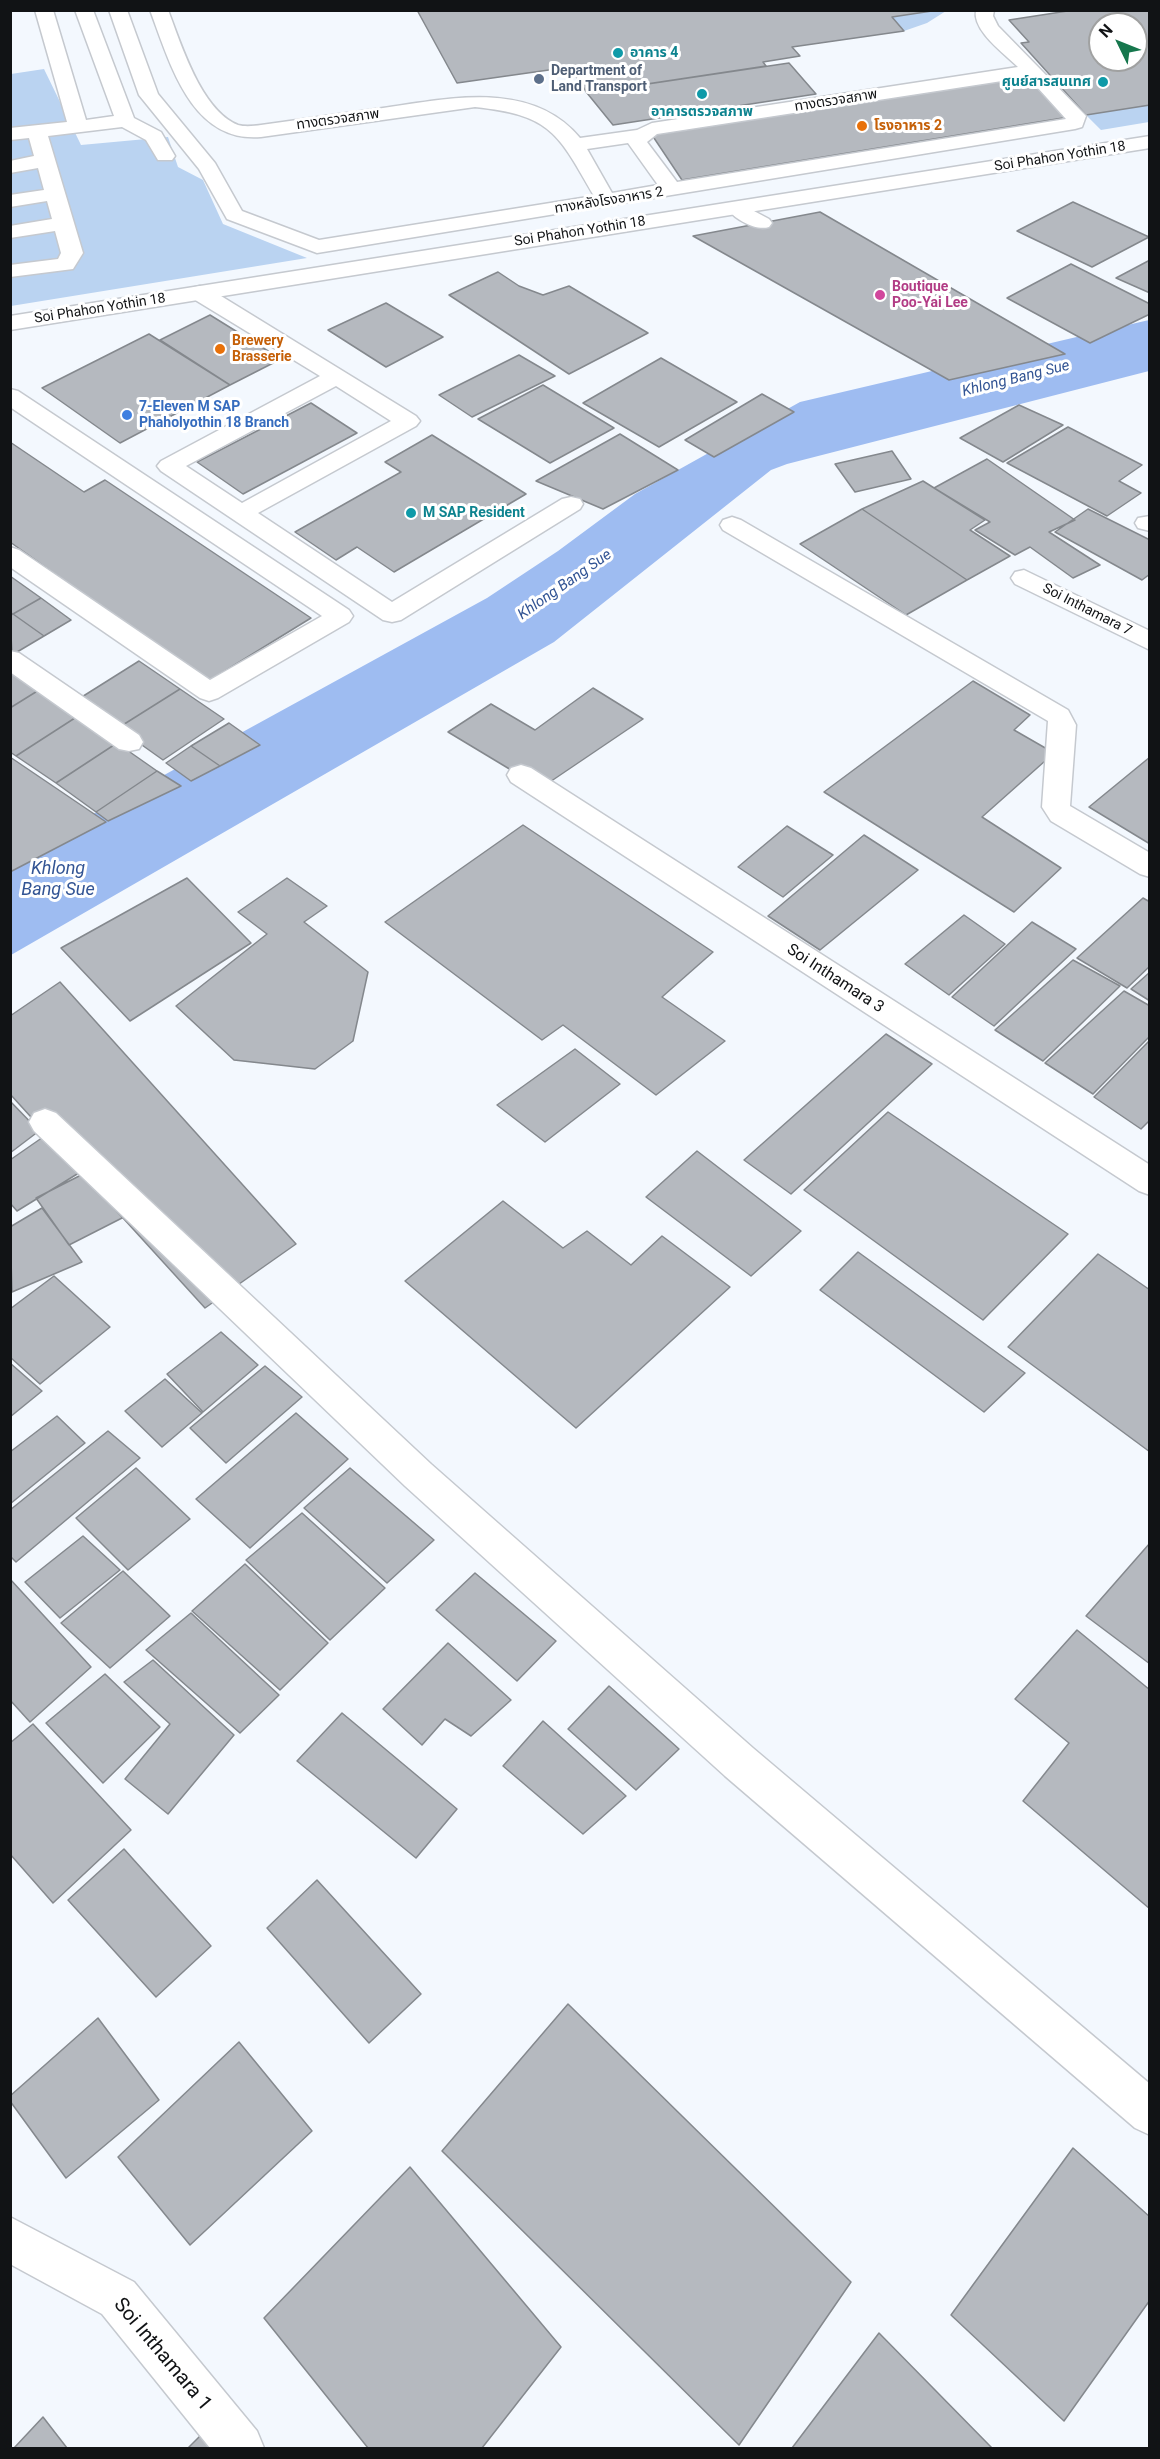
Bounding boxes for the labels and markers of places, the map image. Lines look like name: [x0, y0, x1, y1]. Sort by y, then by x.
place label: อาคาร 4: [630, 45, 678, 61]
marker: อาคาร 4: [611, 46, 625, 60]
place label: Department of Land Transport: [551, 63, 647, 96]
marker: Department of Land Transport: [532, 72, 546, 86]
place label: ศูนย์สารสนเทศ: [1002, 74, 1091, 90]
marker: ศูนย์สารสนเทศ: [1096, 75, 1110, 89]
marker: อาคารตรวจสภาพ: [695, 87, 709, 101]
place label: อาคารตรวจสภาพ: [651, 104, 753, 120]
place label: โรงอาหาร 2: [874, 118, 942, 134]
marker: โรงอาหาร 2: [855, 119, 869, 133]
place label: Boutique Poo-Yai Lee: [892, 279, 968, 312]
marker: Boutique Poo-Yai Lee: [873, 288, 887, 302]
place label: Brewery Brasserie: [232, 333, 292, 366]
marker: Brewery Brasserie: [213, 342, 227, 356]
place label: 7-Eleven M SAP Phaholyothin 18 Branch: [139, 399, 289, 431]
marker: 7-Eleven M SAP Phaholyothin 18 Branch: [120, 408, 134, 422]
place label: M SAP Resident: [423, 505, 525, 521]
marker: M SAP Resident: [404, 506, 418, 520]

